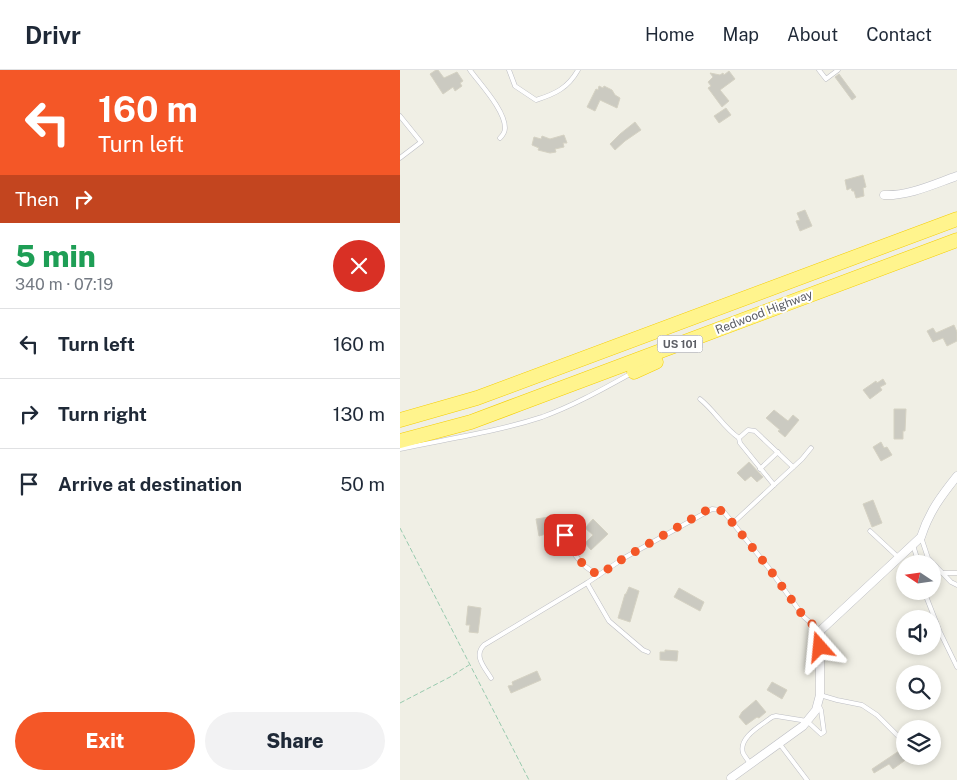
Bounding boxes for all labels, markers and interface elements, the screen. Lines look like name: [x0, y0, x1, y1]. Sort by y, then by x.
text: Drivr: [25, 21, 81, 49]
text: Home: [645, 24, 695, 45]
text: Map: [723, 24, 759, 45]
text: About: [787, 24, 838, 45]
text: Contact: [866, 24, 932, 45]
text: 160 m: [98, 89, 198, 130]
icon: left: [15, 90, 80, 155]
text: Turn left: [98, 131, 184, 157]
icon: right: [69, 185, 97, 213]
text: Then: [15, 188, 59, 210]
text: 5 min: [15, 238, 96, 274]
button: close: [333, 240, 385, 292]
text: 340 m · 07:19: [15, 275, 113, 294]
street label: Redwood Highway: [713, 287, 815, 337]
icon: left: [15, 330, 43, 358]
text: Turn left: [58, 333, 135, 355]
text: 160 m: [333, 333, 385, 355]
road number: US 101: [658, 336, 702, 352]
icon: right: [15, 400, 43, 428]
text: Turn right: [58, 403, 147, 425]
text: 130 m: [333, 403, 385, 425]
icon: arrive: [15, 470, 43, 498]
text: Arrive at destination: [58, 473, 242, 495]
text: 50 m: [340, 473, 385, 495]
pin: [544, 514, 586, 556]
icon: arrive: [551, 521, 579, 549]
north arrow: [896, 555, 941, 600]
map controls: [896, 555, 941, 765]
button: sound: [896, 610, 941, 655]
position arrow: [793, 620, 845, 672]
button: search: [896, 665, 941, 710]
button: Exit: [15, 712, 195, 770]
button: Share: [205, 712, 385, 770]
button: layers: [896, 720, 941, 765]

